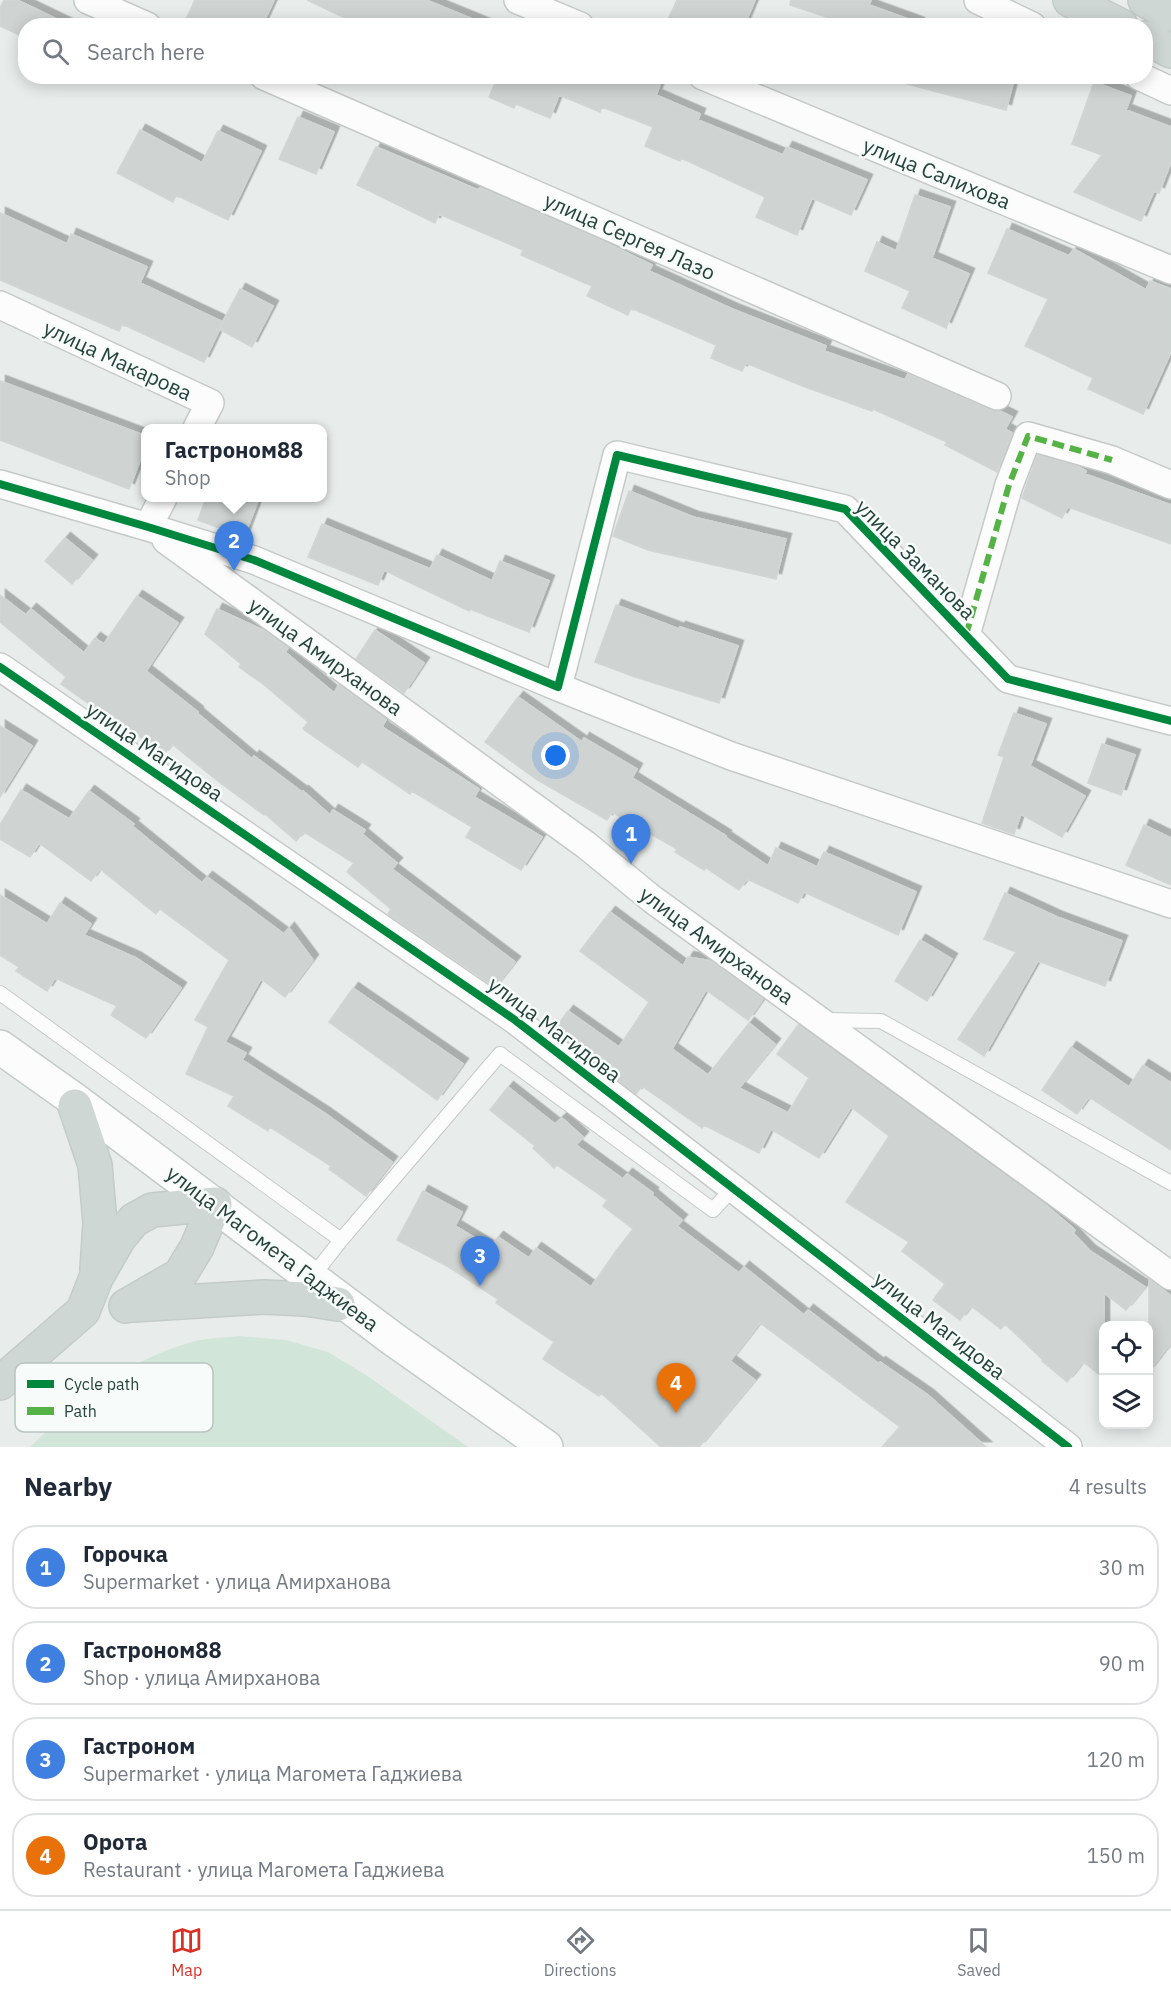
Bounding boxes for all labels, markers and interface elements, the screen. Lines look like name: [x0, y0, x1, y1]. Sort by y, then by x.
search box: [18, 18, 1153, 84]
icon: search: [39, 35, 72, 68]
text: Search here: [87, 37, 205, 66]
street label: улица Салихова: [859, 131, 1015, 215]
street label: улица Сергея Лазо: [540, 186, 720, 286]
street label: улица Макарова: [39, 313, 197, 407]
popup: [141, 424, 327, 502]
text: Гастроном88: [165, 435, 303, 464]
text: Shop: [165, 464, 210, 491]
street label: улица Заманова: [850, 493, 982, 625]
pin: 2: [214, 522, 254, 571]
street label: улица Амирханова: [243, 591, 409, 721]
street label: улица Магидова: [81, 695, 229, 807]
your location: [541, 741, 570, 770]
pin: 1: [612, 814, 650, 864]
street label: улица Амирханова: [634, 880, 800, 1010]
street label: улица Магидова: [483, 970, 627, 1088]
street label: улица Магомета Гаджиева: [161, 1159, 385, 1337]
pin: 3: [460, 1236, 500, 1286]
street label: улица Магидова: [868, 1265, 1012, 1385]
map controls: [1099, 1321, 1153, 1429]
button: locate: [1099, 1321, 1153, 1375]
legend: [15, 1363, 213, 1432]
pin: 4: [656, 1364, 696, 1413]
text: Cycle path: [64, 1374, 139, 1394]
button: layers: [1099, 1375, 1153, 1429]
text: Path: [64, 1401, 97, 1421]
text: Nearby: [24, 1469, 112, 1503]
text: 4 results: [1069, 1473, 1147, 1500]
text: Горочка: [83, 1539, 168, 1568]
text: 1: [40, 1554, 52, 1581]
text: 30 m: [1099, 1554, 1145, 1581]
text: Supermarket · улица Амирханова: [83, 1568, 391, 1595]
text: Гастроном88: [83, 1635, 222, 1664]
text: 2: [40, 1650, 52, 1677]
text: 90 m: [1099, 1650, 1145, 1677]
text: Shop · улица Амирханова: [83, 1664, 320, 1691]
text: Гастроном: [83, 1731, 195, 1760]
text: 3: [40, 1746, 52, 1773]
text: 120 m: [1087, 1746, 1145, 1773]
text: Supermarket · улица Магомета Гаджиева: [83, 1760, 463, 1787]
text: Орота: [83, 1827, 148, 1856]
text: 4: [40, 1842, 52, 1869]
text: 150 m: [1087, 1842, 1145, 1869]
text: Restaurant · улица Магомета Гаджиева: [83, 1856, 444, 1883]
tab: Map: [170, 1924, 203, 1980]
tab: Directions: [544, 1924, 617, 1980]
tab: Saved: [957, 1924, 1001, 1980]

